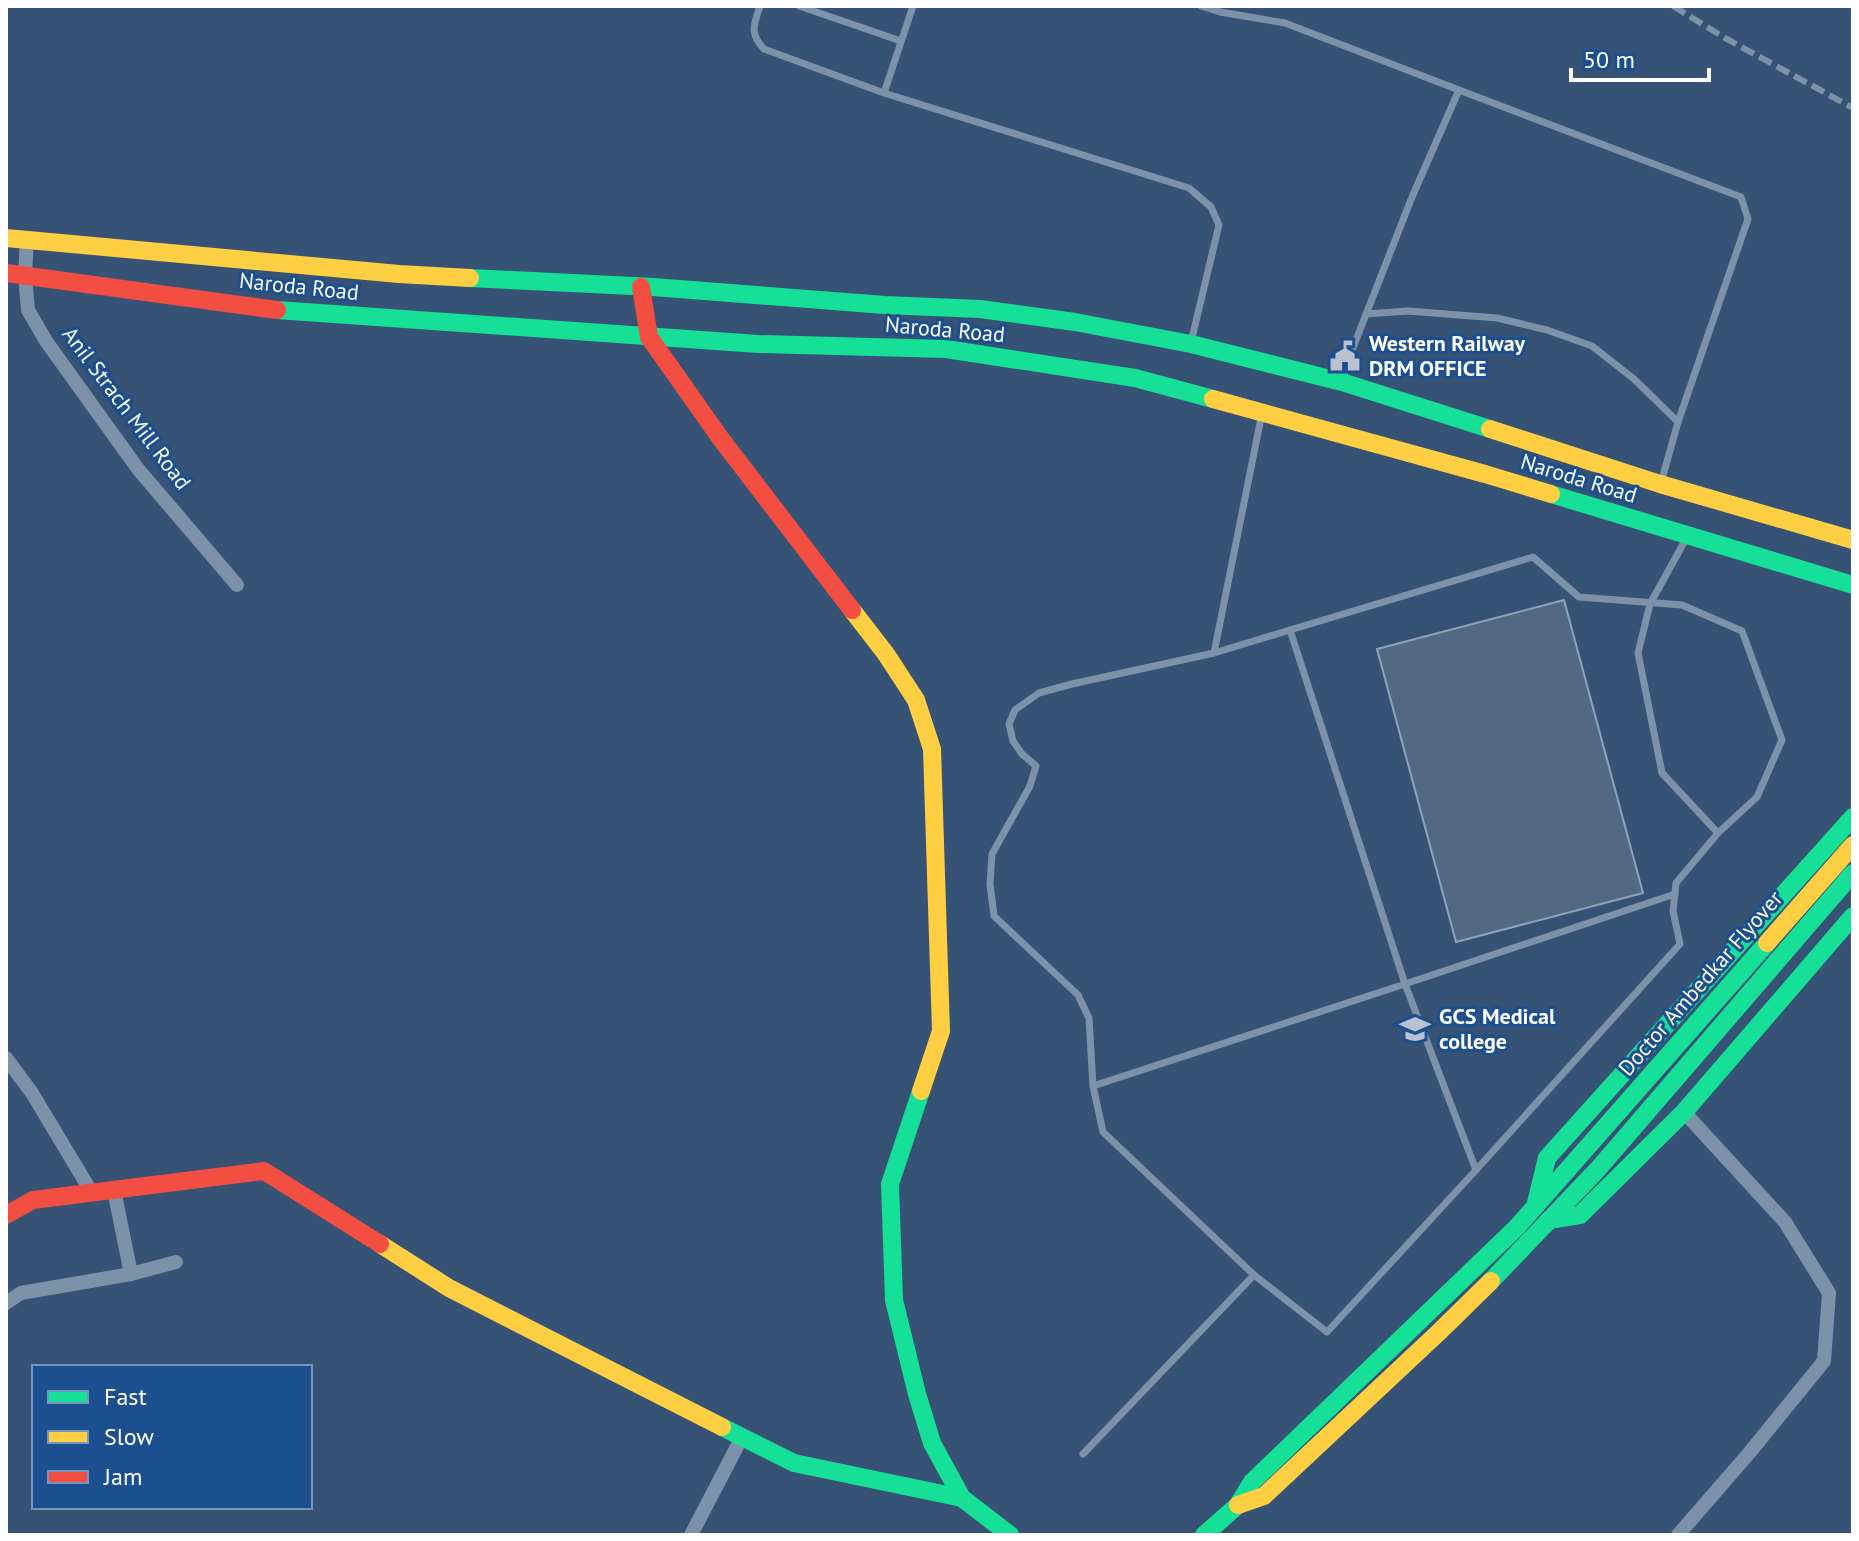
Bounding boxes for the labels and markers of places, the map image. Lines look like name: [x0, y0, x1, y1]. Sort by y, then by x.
place label: Western Railway DRM OFFICE: [1369, 329, 1526, 382]
public building icon: Western Railway DRM OFFICE: [1328, 339, 1362, 373]
place label: GCS Medical college: [1439, 1002, 1556, 1055]
school or university icon: GCS Medical college: [1398, 1012, 1432, 1046]

